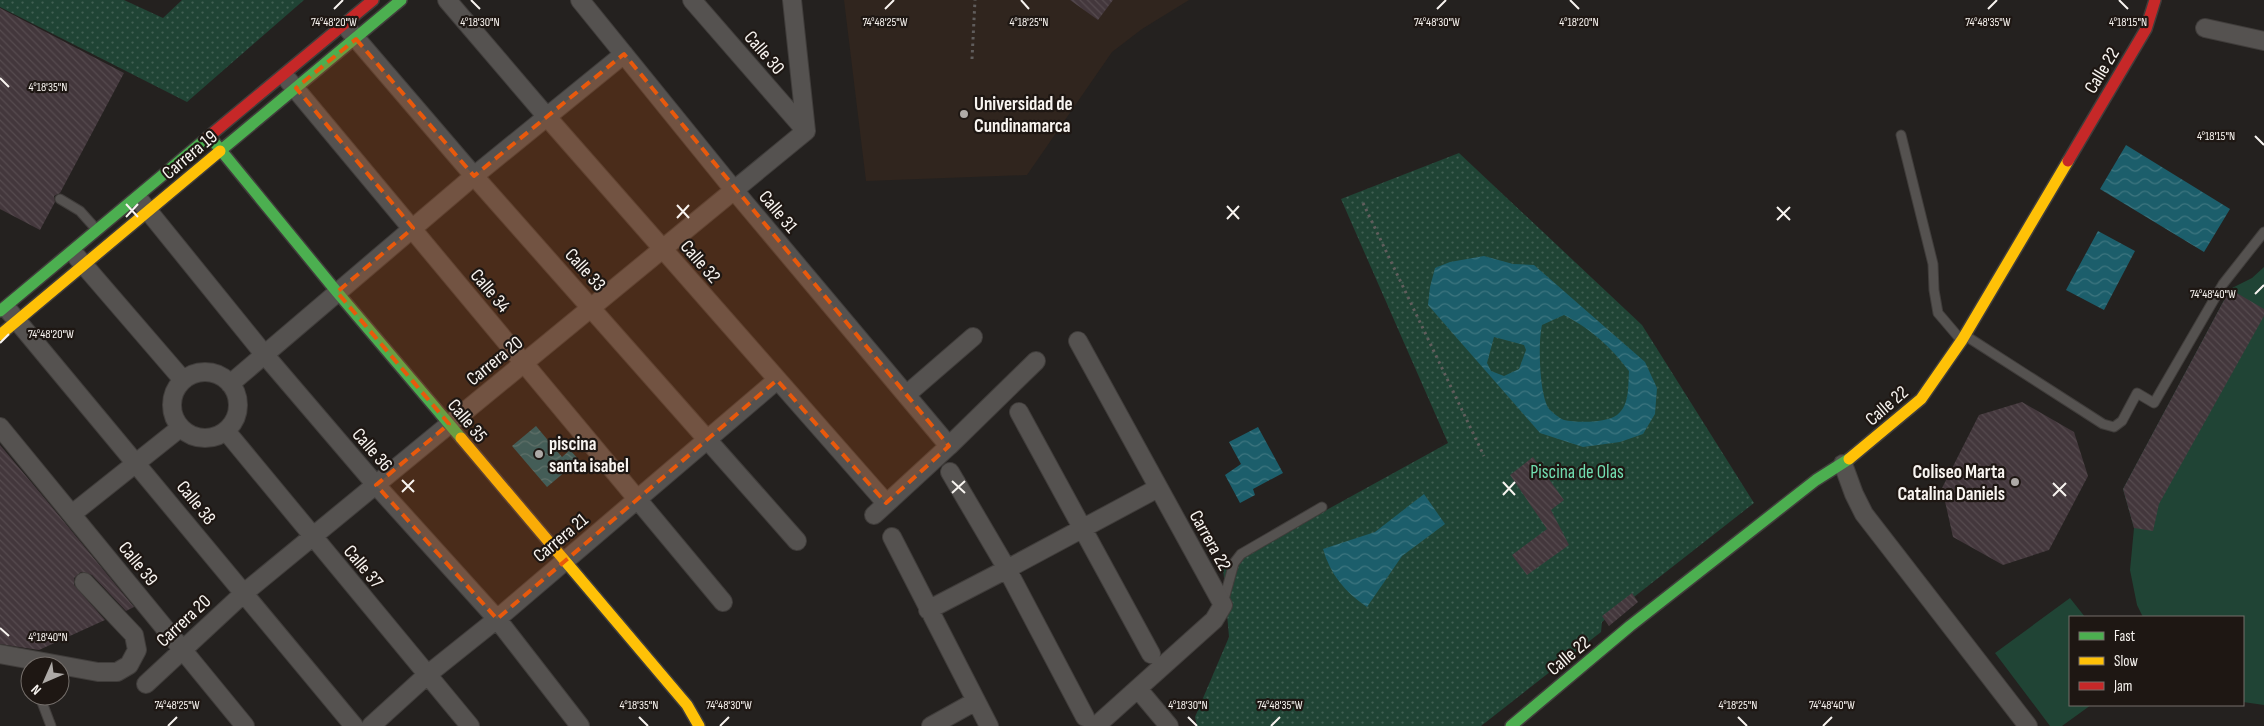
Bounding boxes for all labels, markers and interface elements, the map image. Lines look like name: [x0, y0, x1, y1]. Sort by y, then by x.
text: 74°48'20"W: [311, 15, 357, 30]
text: 4°18'30"N: [460, 15, 500, 30]
text: 74°48'25"W: [862, 15, 908, 30]
text: 4°18'25"N: [1010, 15, 1048, 30]
text: 74°48'30"W: [1414, 15, 1460, 30]
text: 4°18'20"N: [1559, 15, 1599, 30]
text: 74°48'35"W: [1965, 15, 2011, 30]
text: 4°18'15"N: [2109, 15, 2147, 30]
street label: Calle 30: [739, 26, 789, 80]
street label: Calle 22: [2080, 44, 2125, 98]
text: 4°18'35"N: [29, 80, 67, 95]
place label: Universidad de Cundinamarca: [974, 93, 1073, 138]
marker: Universidad de Cundinamarca: [958, 108, 970, 120]
street label: Carrera 19: [158, 125, 222, 185]
text: 4°18'15"N: [2197, 129, 2235, 144]
street label: Calle 31: [753, 186, 802, 238]
street label: Calle 32: [675, 236, 725, 288]
street label: Calle 33: [560, 244, 610, 296]
street label: Calle 34: [465, 264, 515, 317]
text: 74°48'40"W: [2190, 287, 2236, 302]
text: 74°48'20"W: [28, 327, 74, 342]
street label: Carrera 20: [462, 331, 528, 391]
street label: Calle 22: [1861, 381, 1913, 431]
street label: Calle 35: [442, 395, 492, 447]
street label: Calle 36: [347, 423, 397, 476]
place label: piscina santa isabel: [549, 433, 629, 478]
marker: piscina santa isabel: [533, 448, 545, 460]
park label: Piscina de Olas: [1530, 461, 1624, 484]
place label: Coliseo Marta Catalina Daniels: [1897, 461, 2005, 506]
street label: Calle 38: [171, 476, 221, 530]
marker: Coliseo Marta Catalina Daniels: [2009, 476, 2021, 488]
street label: Carrera 22: [1184, 506, 1236, 575]
street label: Carrera 21: [529, 508, 593, 568]
street label: Calle 39: [113, 537, 163, 591]
street label: Calle 37: [338, 541, 388, 594]
street label: Carrera 20: [152, 590, 216, 652]
legend: [2069, 616, 2244, 706]
text: Fast: [2114, 627, 2136, 646]
text: 4°18'40"N: [28, 630, 68, 645]
street label: Calle 22: [1543, 631, 1595, 681]
text: Slow: [2114, 652, 2138, 671]
north arrow: [20, 656, 70, 706]
text: Jam: [2113, 677, 2132, 696]
text: N: [28, 681, 45, 698]
text: 74°48'25"W: [154, 698, 200, 713]
text: 4°18'35"N: [620, 698, 658, 713]
text: 74°48'30"W: [706, 698, 752, 713]
text: 4°18'30"N: [1168, 698, 1208, 713]
text: 74°48'35"W: [1257, 698, 1303, 713]
text: 4°18'25"N: [1719, 698, 1757, 713]
text: 74°48'40"W: [1809, 698, 1855, 713]

